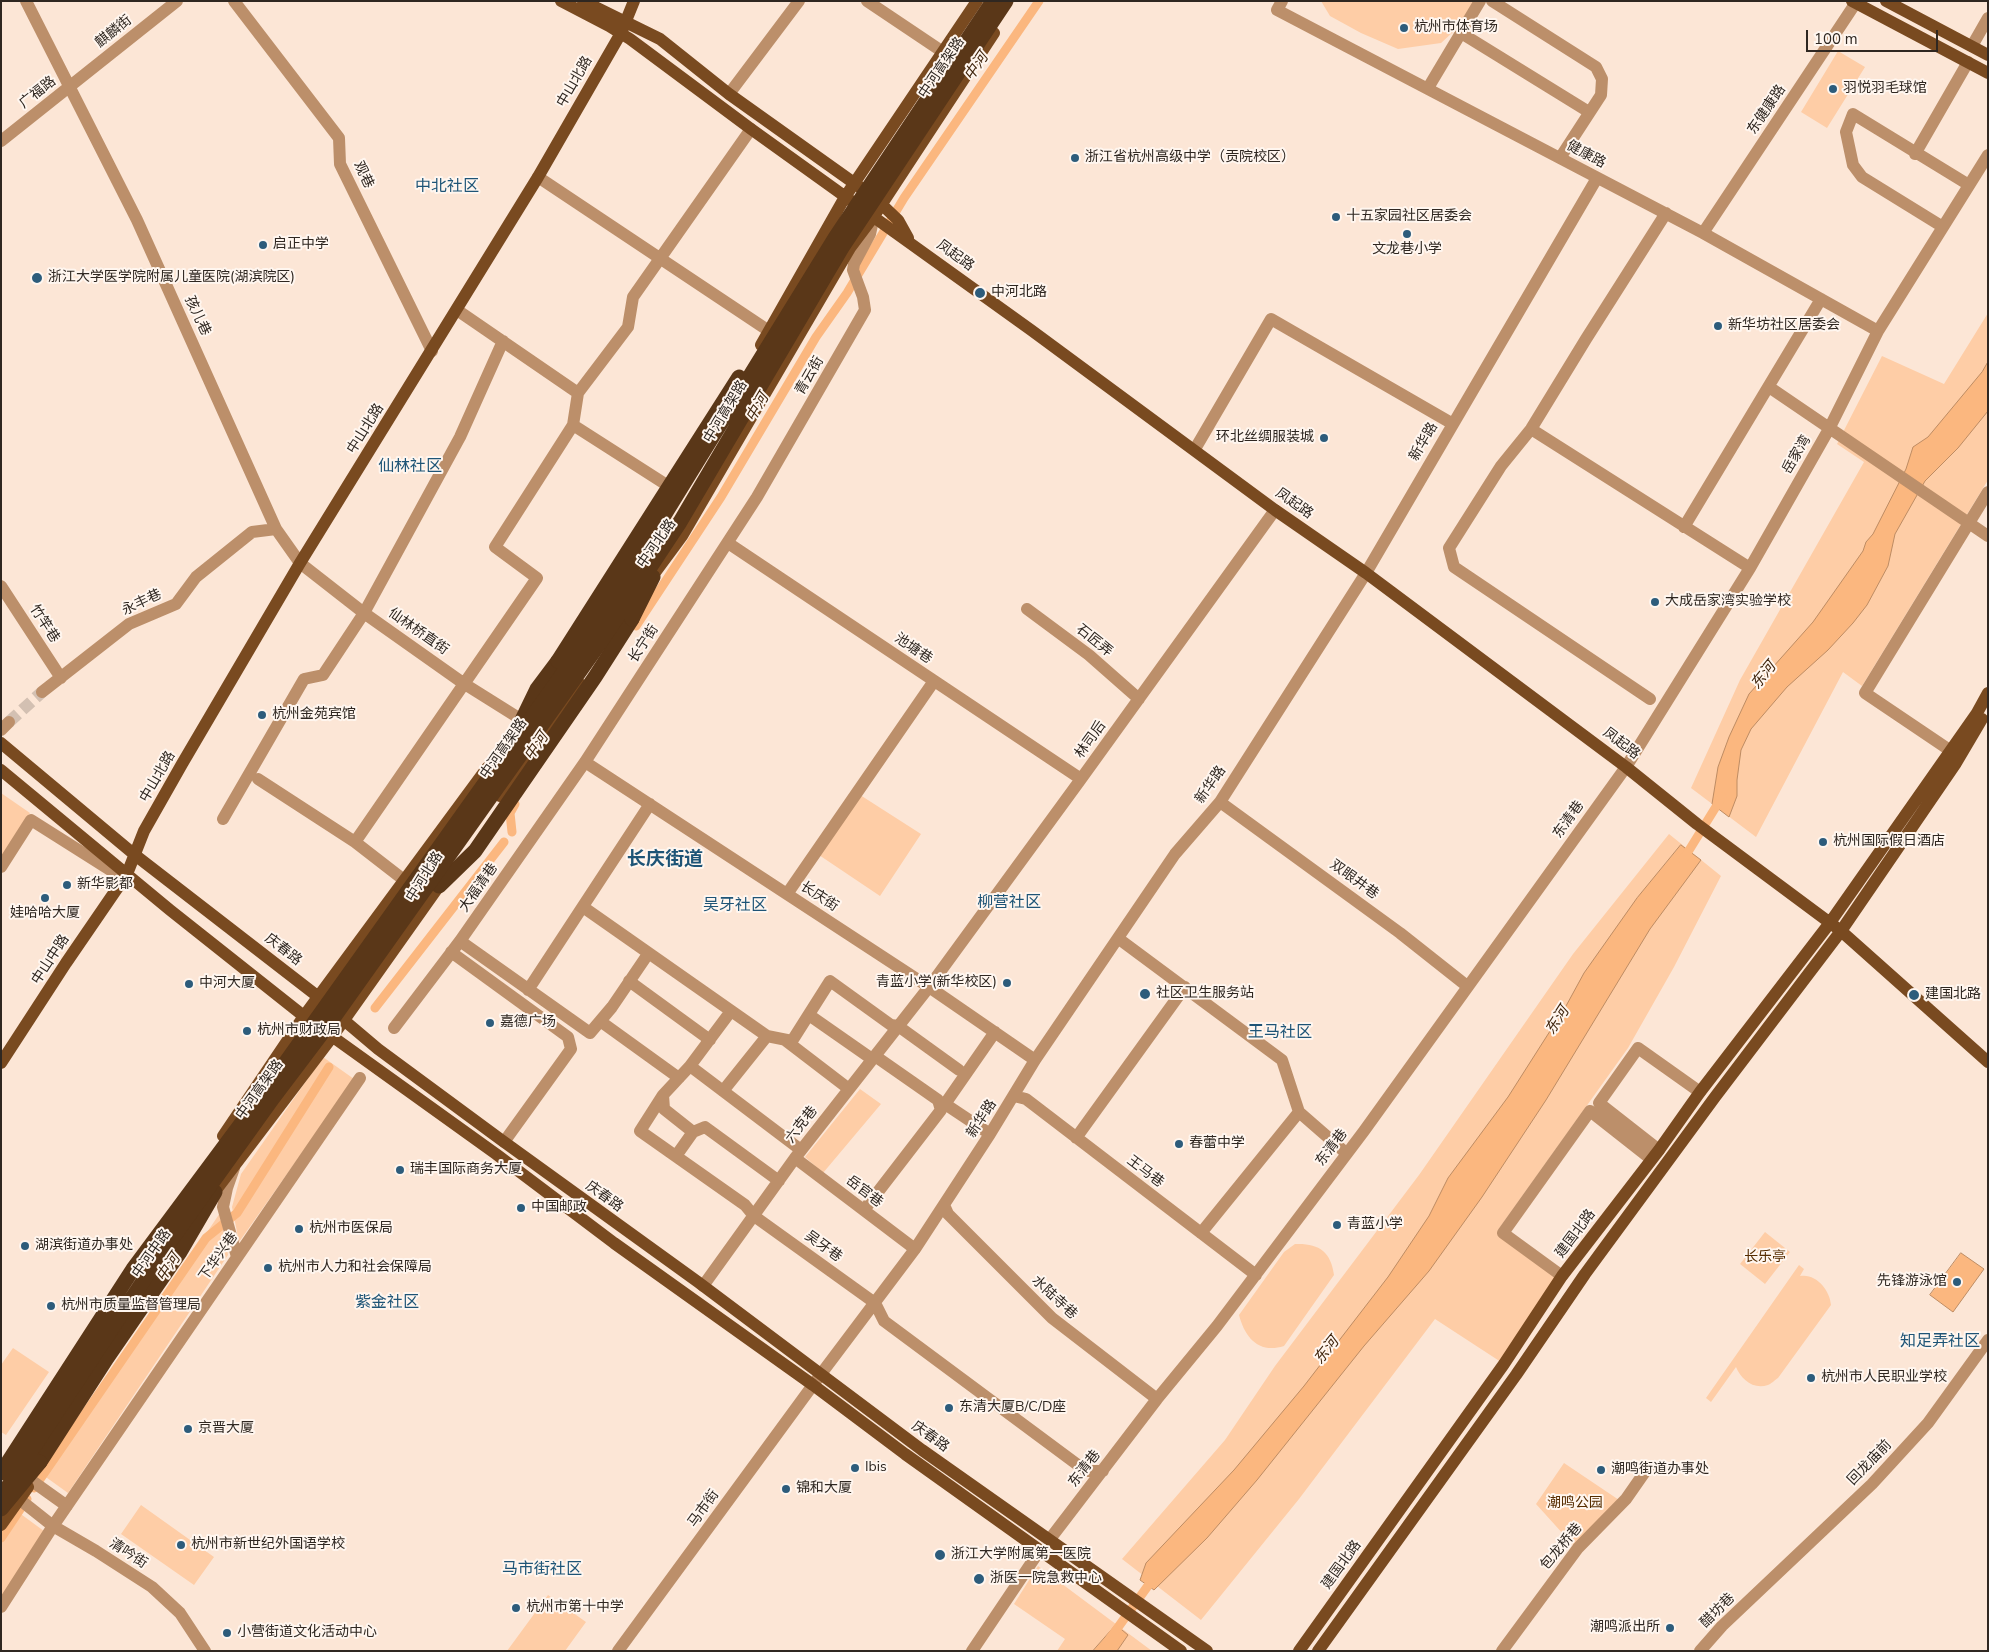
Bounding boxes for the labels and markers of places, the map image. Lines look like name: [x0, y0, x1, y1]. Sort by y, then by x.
place label: 杭州市体育场: [1414, 20, 1498, 36]
marker: 杭州市体育场: [1398, 22, 1410, 34]
place label: 羽悦羽毛球馆: [1843, 81, 1927, 97]
marker: 羽悦羽毛球馆: [1827, 83, 1839, 95]
place label: 浙江省杭州高级中学（贡院校区）: [1085, 150, 1295, 166]
marker: 浙江省杭州高级中学（贡院校区）: [1069, 152, 1081, 164]
place label: 十五家园社区居委会: [1346, 209, 1472, 225]
marker: 十五家园社区居委会: [1330, 211, 1342, 223]
marker: 文龙巷小学: [1401, 228, 1413, 240]
place label: 启正中学: [273, 237, 329, 253]
marker: 启正中学: [257, 239, 269, 251]
place label: 文龙巷小学: [1372, 242, 1442, 258]
place label: 浙江大学医学院附属儿童医院(湖滨院区): [48, 270, 295, 286]
marker: 浙江大学医学院附属儿童医院(湖滨院区): [30, 271, 44, 285]
place label: 中河北路: [991, 285, 1047, 301]
marker: 中河北路: [973, 286, 987, 300]
place label: 新华坊社区居委会: [1728, 318, 1840, 334]
marker: 新华坊社区居委会: [1712, 320, 1724, 332]
place label: 环北丝绸服装城: [1216, 430, 1314, 446]
marker: 环北丝绸服装城: [1318, 432, 1330, 444]
place label: 大成岳家湾实验学校: [1665, 594, 1791, 610]
marker: 大成岳家湾实验学校: [1649, 596, 1661, 608]
place label: 杭州金苑宾馆: [272, 707, 356, 723]
marker: 杭州金苑宾馆: [256, 709, 268, 721]
place label: 杭州国际假日酒店: [1833, 834, 1945, 850]
marker: 杭州国际假日酒店: [1817, 836, 1829, 848]
place label: 新华影都: [77, 877, 133, 893]
marker: 新华影都: [61, 879, 73, 891]
marker: 娃哈哈大厦: [39, 892, 51, 904]
place label: 娃哈哈大厦: [10, 906, 80, 922]
place label: 青蓝小学(新华校区): [876, 975, 997, 991]
place label: 中河大厦: [199, 976, 255, 992]
marker: 青蓝小学(新华校区): [1001, 977, 1013, 989]
marker: 中河大厦: [183, 978, 195, 990]
place label: 社区卫生服务站: [1156, 986, 1254, 1002]
marker: 社区卫生服务站: [1138, 987, 1152, 1001]
place label: 建国北路: [1925, 987, 1981, 1003]
marker: 建国北路: [1907, 988, 1921, 1002]
place label: 嘉德广场: [500, 1015, 556, 1031]
marker: 嘉德广场: [484, 1017, 496, 1029]
place label: 杭州市财政局: [257, 1023, 341, 1039]
marker: 杭州市财政局: [241, 1025, 253, 1037]
place label: 春蕾中学: [1189, 1136, 1245, 1152]
marker: 春蕾中学: [1173, 1138, 1185, 1150]
place label: 瑞丰国际商务大厦: [410, 1162, 522, 1178]
marker: 瑞丰国际商务大厦: [394, 1164, 406, 1176]
place label: 中国邮政: [531, 1200, 587, 1216]
marker: 中国邮政: [515, 1202, 527, 1214]
place label: 青蓝小学: [1347, 1217, 1403, 1233]
marker: 青蓝小学: [1331, 1219, 1343, 1231]
place label: 杭州市医保局: [309, 1221, 393, 1237]
marker: 杭州市医保局: [293, 1223, 305, 1235]
place label: 湖滨街道办事处: [35, 1238, 133, 1254]
marker: 湖滨街道办事处: [19, 1240, 31, 1252]
place label: 杭州市人力和社会保障局: [278, 1260, 432, 1276]
marker: 杭州市人力和社会保障局: [262, 1262, 274, 1274]
place label: 先锋游泳馆: [1877, 1274, 1947, 1290]
marker: 先锋游泳馆: [1951, 1276, 1963, 1288]
place label: 杭州市质量监督管理局: [61, 1298, 201, 1314]
marker: 杭州市质量监督管理局: [45, 1300, 57, 1312]
place label: 杭州市人民职业学校: [1821, 1370, 1947, 1386]
marker: 杭州市人民职业学校: [1805, 1372, 1817, 1384]
place label: 东清大厦B/C/D座: [959, 1400, 1066, 1416]
marker: 东清大厦B/C/D座: [943, 1402, 955, 1414]
place label: 京晋大厦: [198, 1421, 254, 1437]
marker: 京晋大厦: [182, 1423, 194, 1435]
place label: Ibis: [865, 1460, 887, 1476]
marker: Ibis: [849, 1462, 861, 1474]
place label: 潮鸣街道办事处: [1611, 1462, 1709, 1478]
marker: 潮鸣街道办事处: [1595, 1464, 1607, 1476]
place label: 锦和大厦: [796, 1481, 852, 1497]
marker: 锦和大厦: [780, 1483, 792, 1495]
place label: 杭州市新世纪外国语学校: [191, 1537, 345, 1553]
marker: 杭州市新世纪外国语学校: [175, 1539, 187, 1551]
place label: 浙江大学附属第一医院: [951, 1547, 1091, 1563]
marker: 浙江大学附属第一医院: [933, 1548, 947, 1562]
place label: 浙医一院急救中心: [990, 1571, 1102, 1587]
marker: 浙医一院急救中心: [972, 1572, 986, 1586]
place label: 杭州市第十中学: [526, 1600, 624, 1616]
marker: 杭州市第十中学: [510, 1602, 522, 1614]
place label: 潮鸣派出所: [1590, 1620, 1660, 1636]
marker: 潮鸣派出所: [1664, 1622, 1676, 1634]
place label: 小营街道文化活动中心: [237, 1625, 377, 1641]
marker: 小营街道文化活动中心: [221, 1627, 233, 1639]

